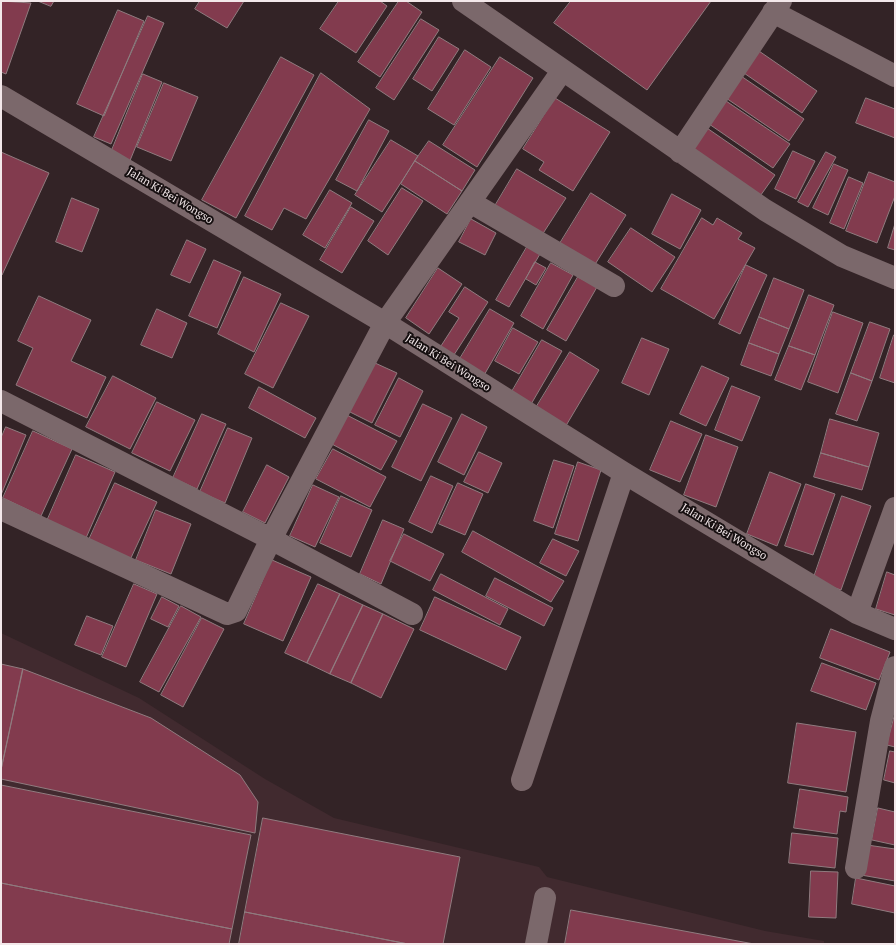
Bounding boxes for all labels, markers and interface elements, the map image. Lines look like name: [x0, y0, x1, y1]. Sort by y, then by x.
street label: Jalan Ki Bei Wongso: [125, 165, 215, 227]
street label: Jalan Ki Bei Wongso: [403, 332, 493, 394]
street label: Jalan Ki Bei Wongso: [679, 501, 769, 563]

